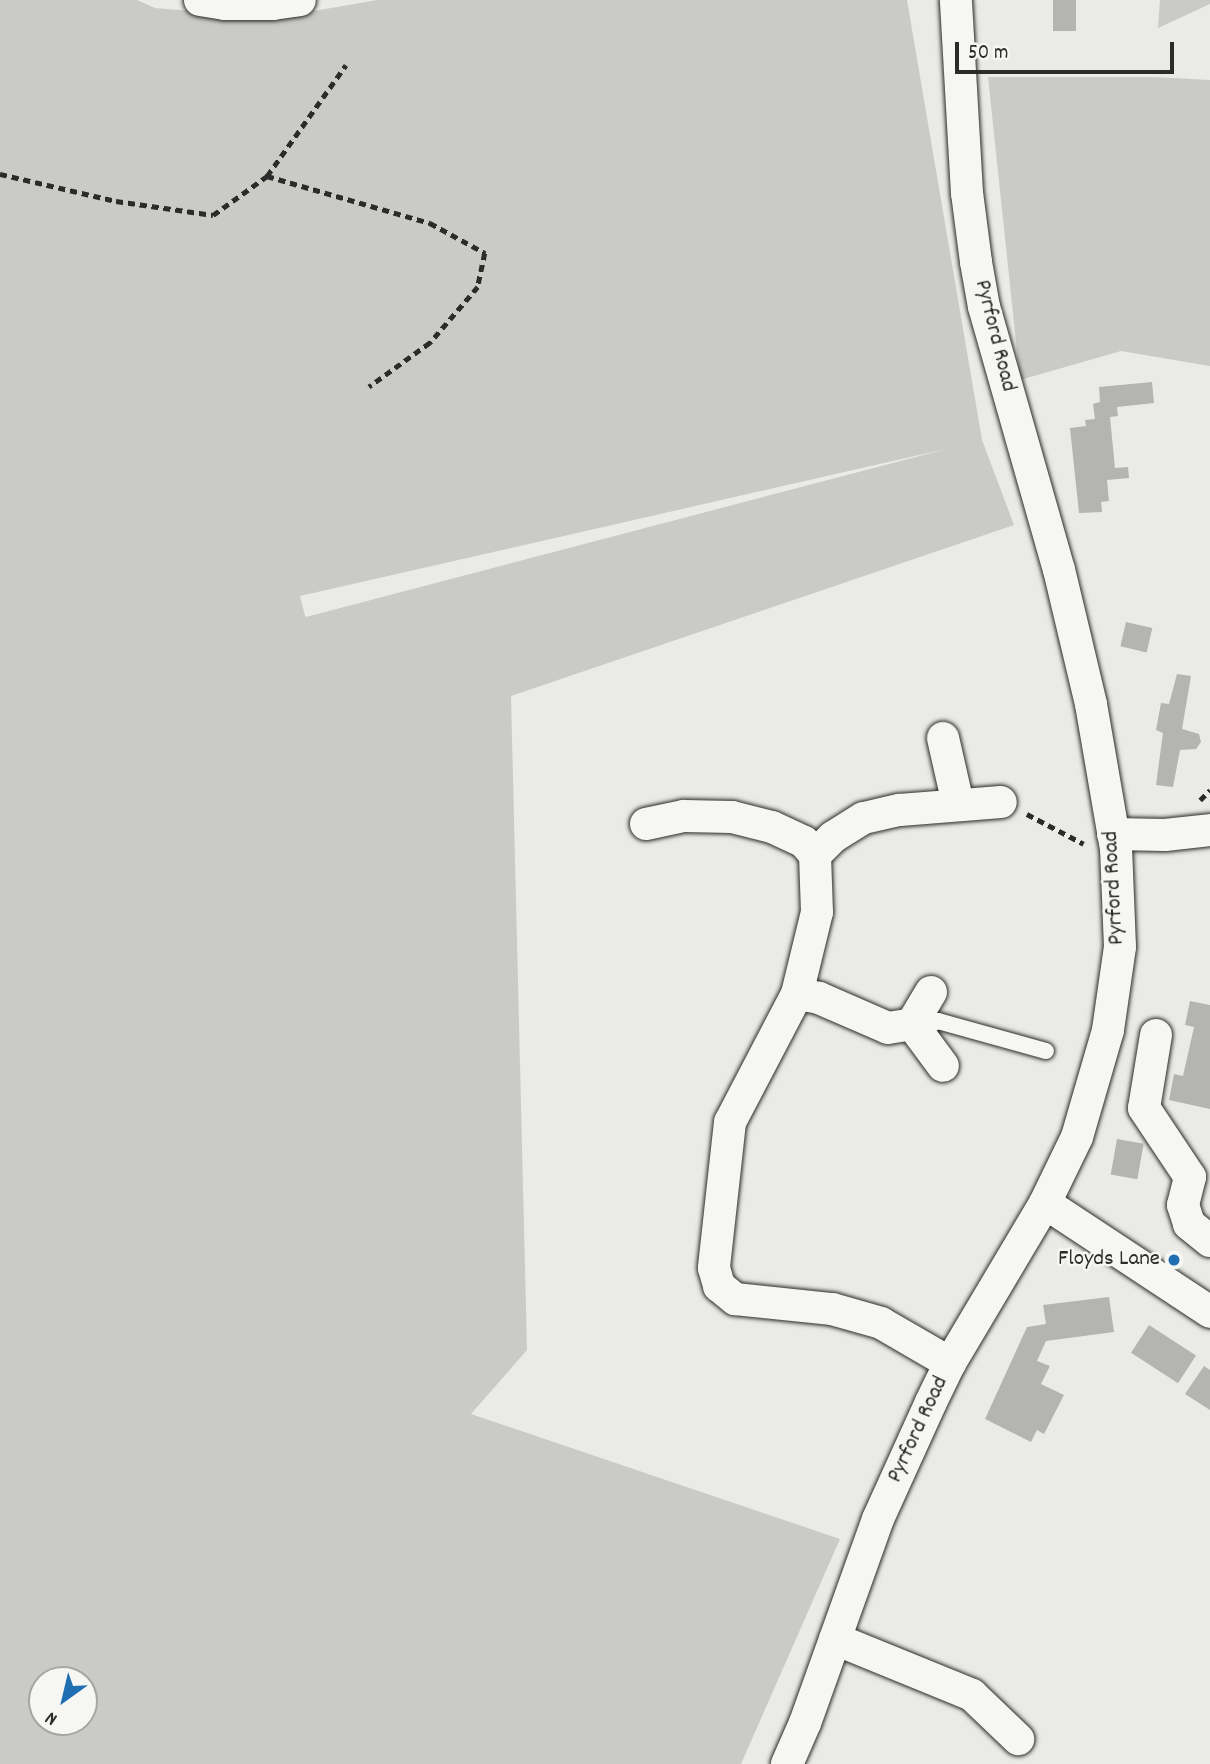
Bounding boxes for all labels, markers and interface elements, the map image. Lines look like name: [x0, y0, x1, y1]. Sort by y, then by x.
scale bar: [958, 28, 1177, 72]
text: 50 m: [968, 39, 1008, 69]
street label: Pyrford Road: [967, 277, 1021, 395]
street label: Pyrford Road: [1098, 830, 1132, 946]
place label: Floyds Lane: [1058, 1246, 1160, 1274]
marker: Floyds Lane: [1166, 1252, 1182, 1268]
street label: Pyrford Road: [882, 1372, 956, 1488]
north arrow: [28, 1666, 98, 1736]
text: N: [41, 1703, 64, 1731]

